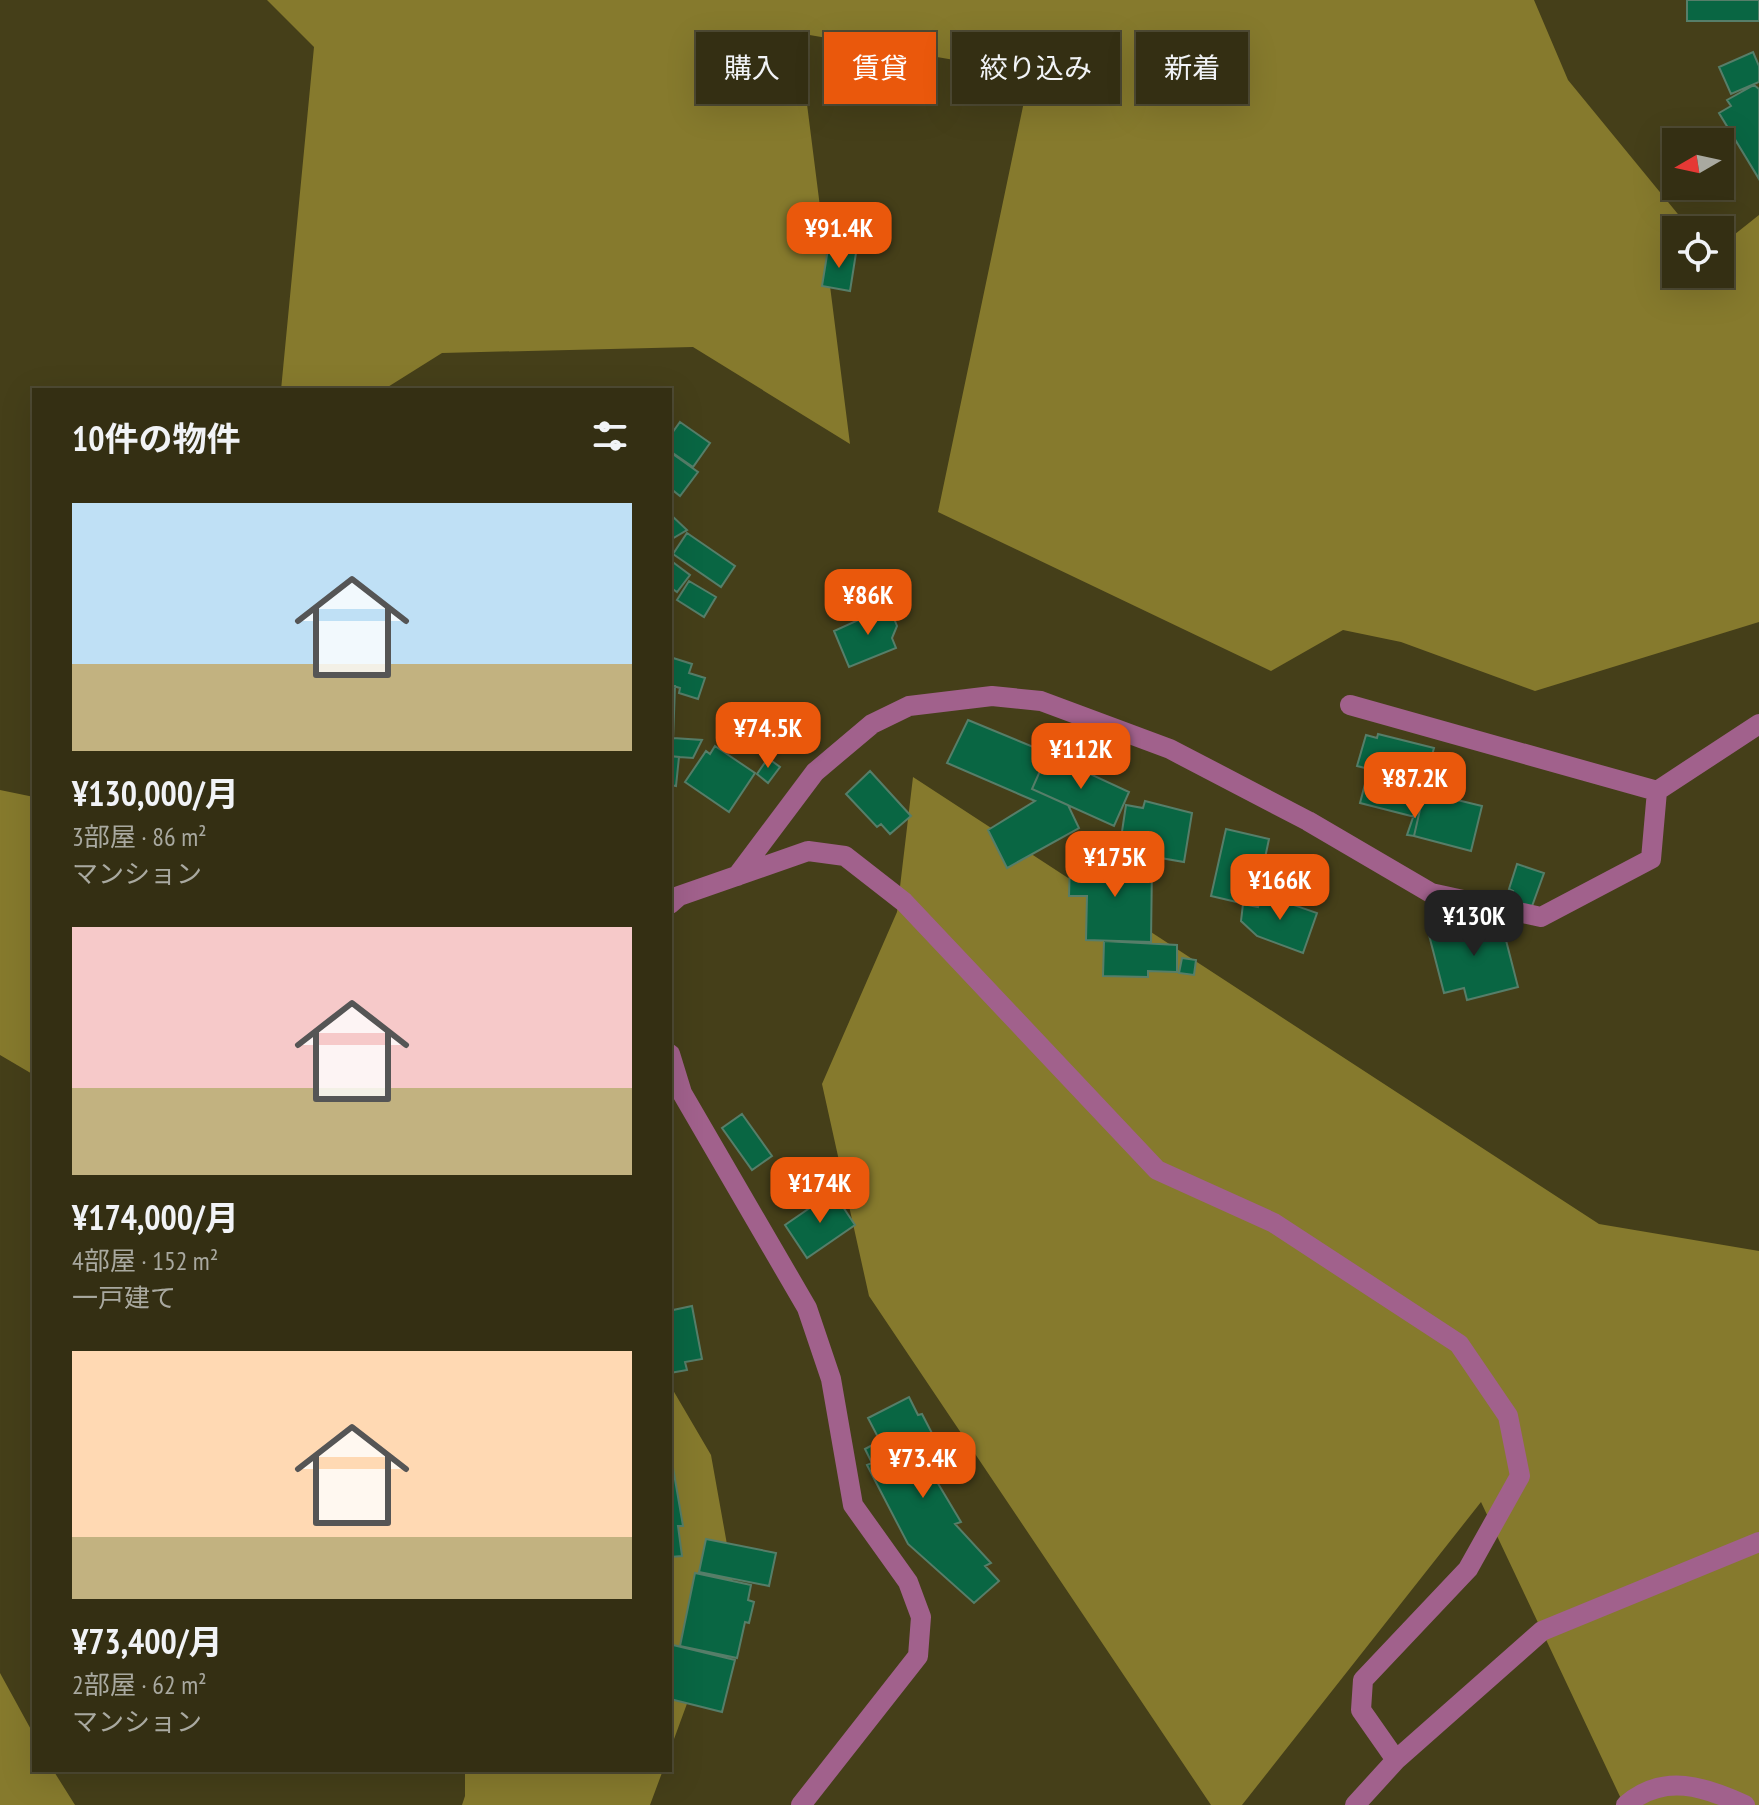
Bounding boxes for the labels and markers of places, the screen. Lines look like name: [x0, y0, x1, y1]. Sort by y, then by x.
pin: ¥91.4K: [774, 202, 904, 270]
pin: ¥86K: [821, 569, 915, 637]
pin: ¥74.5K: [703, 702, 833, 770]
pin: ¥112K: [1025, 723, 1137, 791]
pin: ¥87.2K: [1350, 752, 1480, 820]
pin: ¥175K: [1059, 831, 1171, 899]
pin: ¥166K: [1224, 854, 1336, 922]
pin: ¥130K: [1418, 890, 1530, 958]
pin: ¥174K: [764, 1157, 876, 1225]
pin: ¥73.4K: [858, 1432, 988, 1500]

